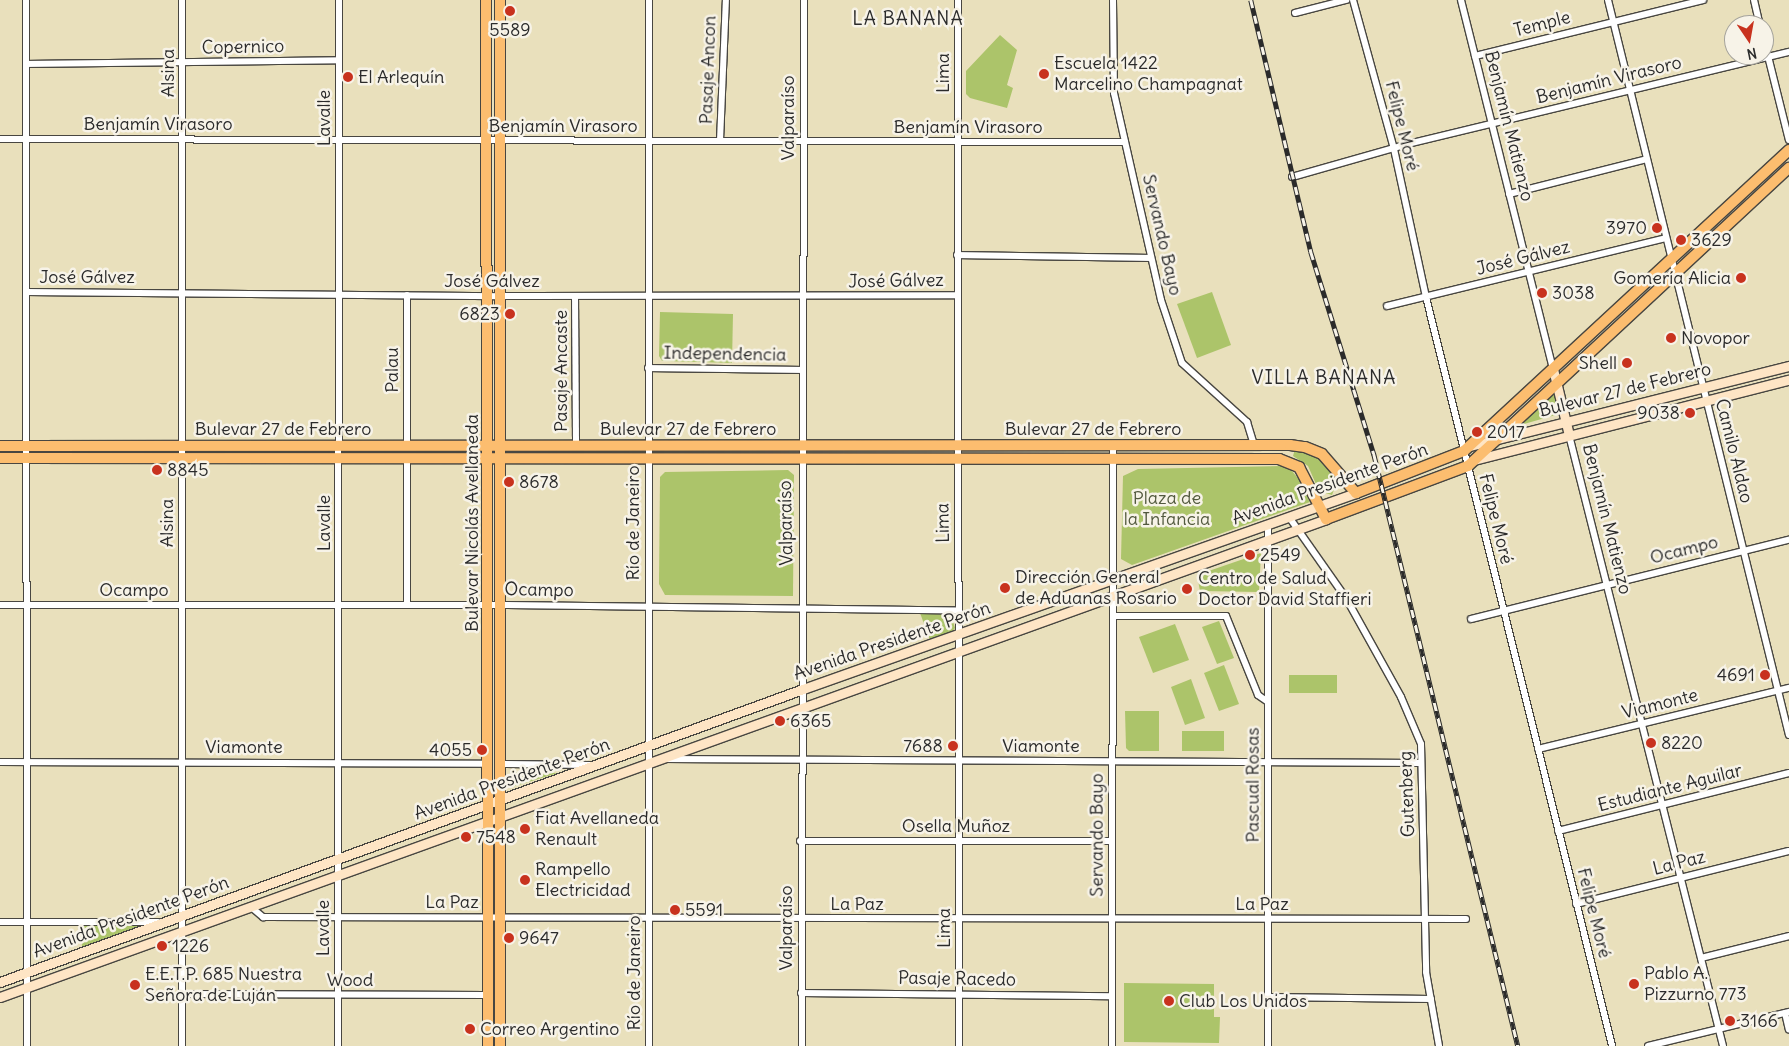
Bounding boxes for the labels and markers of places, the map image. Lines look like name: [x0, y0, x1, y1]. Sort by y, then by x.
marker: 5589: [504, 5, 516, 17]
place label: 5589: [489, 19, 531, 41]
place label: Escuela 1422 Marcelino Champagnat: [1054, 53, 1243, 96]
place label: El Arlequín: [358, 66, 444, 88]
marker: Escuela 1422 Marcelino Champagnat: [1038, 68, 1050, 80]
marker: El Arlequín: [342, 71, 354, 83]
place label: 3970: [1606, 217, 1647, 239]
marker: 3970: [1651, 222, 1663, 234]
place label: 3629: [1691, 229, 1732, 251]
marker: 3629: [1675, 234, 1687, 246]
place label: Gomería Alicia: [1613, 267, 1731, 289]
marker: Gomería Alicia: [1735, 272, 1747, 284]
place label: 3038: [1552, 282, 1595, 304]
marker: 3038: [1536, 287, 1548, 299]
place label: 6823: [459, 303, 500, 325]
marker: 6823: [504, 308, 516, 320]
place label: Novopor: [1681, 327, 1750, 349]
marker: Novopor: [1665, 332, 1677, 344]
place label: Shell: [1579, 352, 1617, 374]
marker: Shell: [1621, 357, 1633, 369]
place label: 9038: [1637, 402, 1680, 424]
marker: 9038: [1684, 407, 1696, 419]
place label: 2017: [1487, 421, 1525, 443]
marker: 2017: [1471, 426, 1483, 438]
place label: 8845: [167, 459, 208, 481]
marker: 8845: [151, 464, 163, 476]
place label: 8678: [519, 471, 559, 493]
marker: 8678: [503, 476, 515, 488]
place label: 2549: [1260, 544, 1301, 566]
marker: 2549: [1244, 549, 1256, 561]
place label: Dirección General de Aduanas Rosario: [1015, 567, 1177, 610]
place label: Centro de Salud Doctor David Staffieri: [1198, 568, 1371, 610]
marker: Dirección General de Aduanas Rosario: [999, 582, 1011, 594]
marker: Centro de Salud Doctor David Staffieri: [1180, 582, 1194, 596]
place label: 4691: [1717, 664, 1755, 686]
marker: 4691: [1759, 669, 1771, 681]
place label: 6365: [790, 710, 831, 732]
marker: 6365: [774, 715, 786, 727]
place label: 8220: [1661, 732, 1703, 754]
place label: 7688: [903, 735, 943, 757]
marker: 8220: [1645, 737, 1657, 749]
place label: 4055: [429, 739, 472, 761]
marker: 7688: [947, 740, 959, 752]
marker: 4055: [476, 744, 488, 756]
place label: Fiat Avellaneda Renault: [535, 808, 659, 851]
marker: Fiat Avellaneda Renault: [519, 823, 531, 835]
place label: 7548: [476, 826, 516, 848]
marker: 7548: [460, 831, 472, 843]
place label: Rampello Electricidad: [535, 859, 630, 902]
marker: Rampello Electricidad: [519, 874, 531, 886]
place label: 5591: [685, 899, 723, 921]
marker: 5591: [669, 904, 681, 916]
place label: 9647: [519, 927, 559, 949]
marker: 9647: [503, 932, 515, 944]
place label: 1226: [172, 935, 209, 957]
marker: 1226: [156, 940, 168, 952]
place label: Pablo A. Pizzurno 773: [1644, 963, 1747, 1006]
place label: E.E.T.P. 685 Nuestra Señora de Luján: [145, 964, 302, 1006]
marker: Pablo A. Pizzurno 773: [1628, 978, 1640, 990]
marker: E.E.T.P. 685 Nuestra Señora de Luján: [129, 979, 141, 991]
place label: Club Los Unidos: [1179, 990, 1307, 1012]
marker: Club Los Unidos: [1163, 995, 1175, 1007]
place label: 3166: [1740, 1010, 1778, 1032]
marker: 3166: [1724, 1015, 1736, 1027]
place label: Correo Argentino: [480, 1018, 619, 1040]
marker: Correo Argentino: [464, 1023, 476, 1035]

